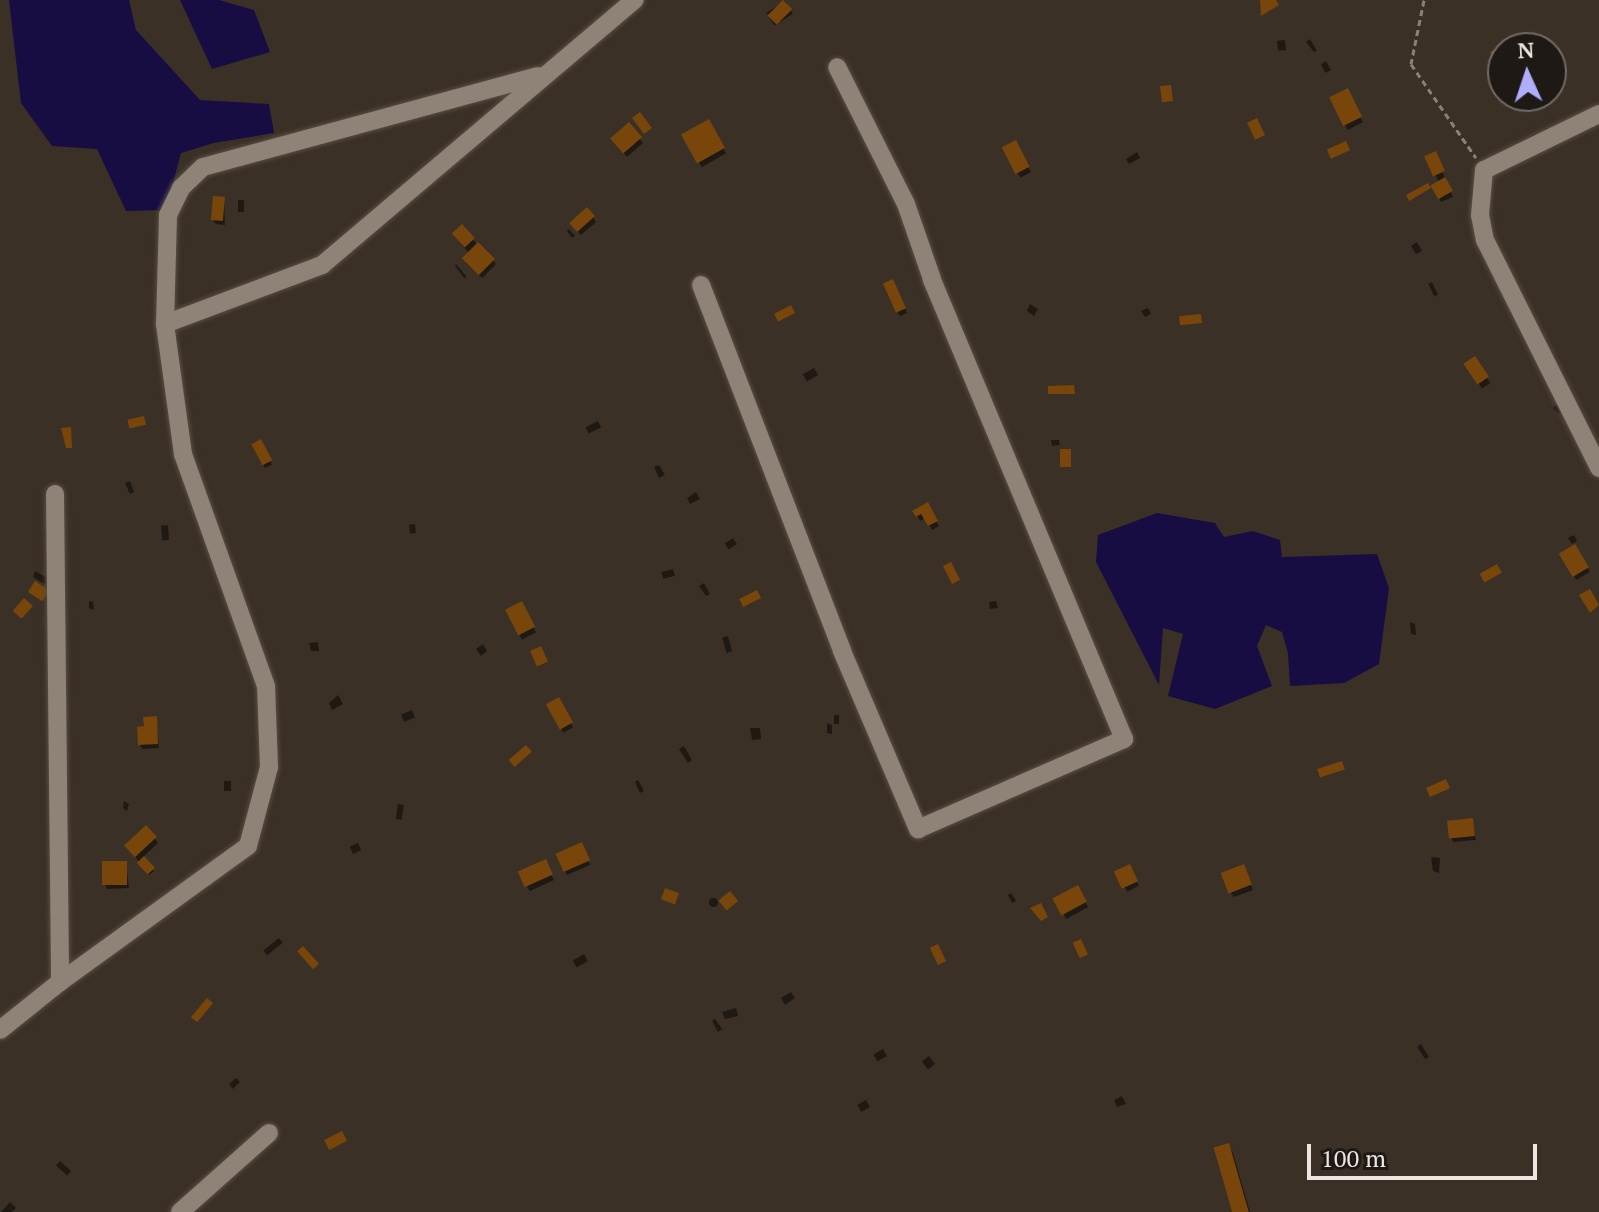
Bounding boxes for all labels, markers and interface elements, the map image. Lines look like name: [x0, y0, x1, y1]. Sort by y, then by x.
north arrow: [1487, 32, 1567, 112]
text: N: [1517, 35, 1535, 64]
scale bar: [1311, 1128, 1541, 1178]
text: 100 m: [1321, 1142, 1386, 1174]

